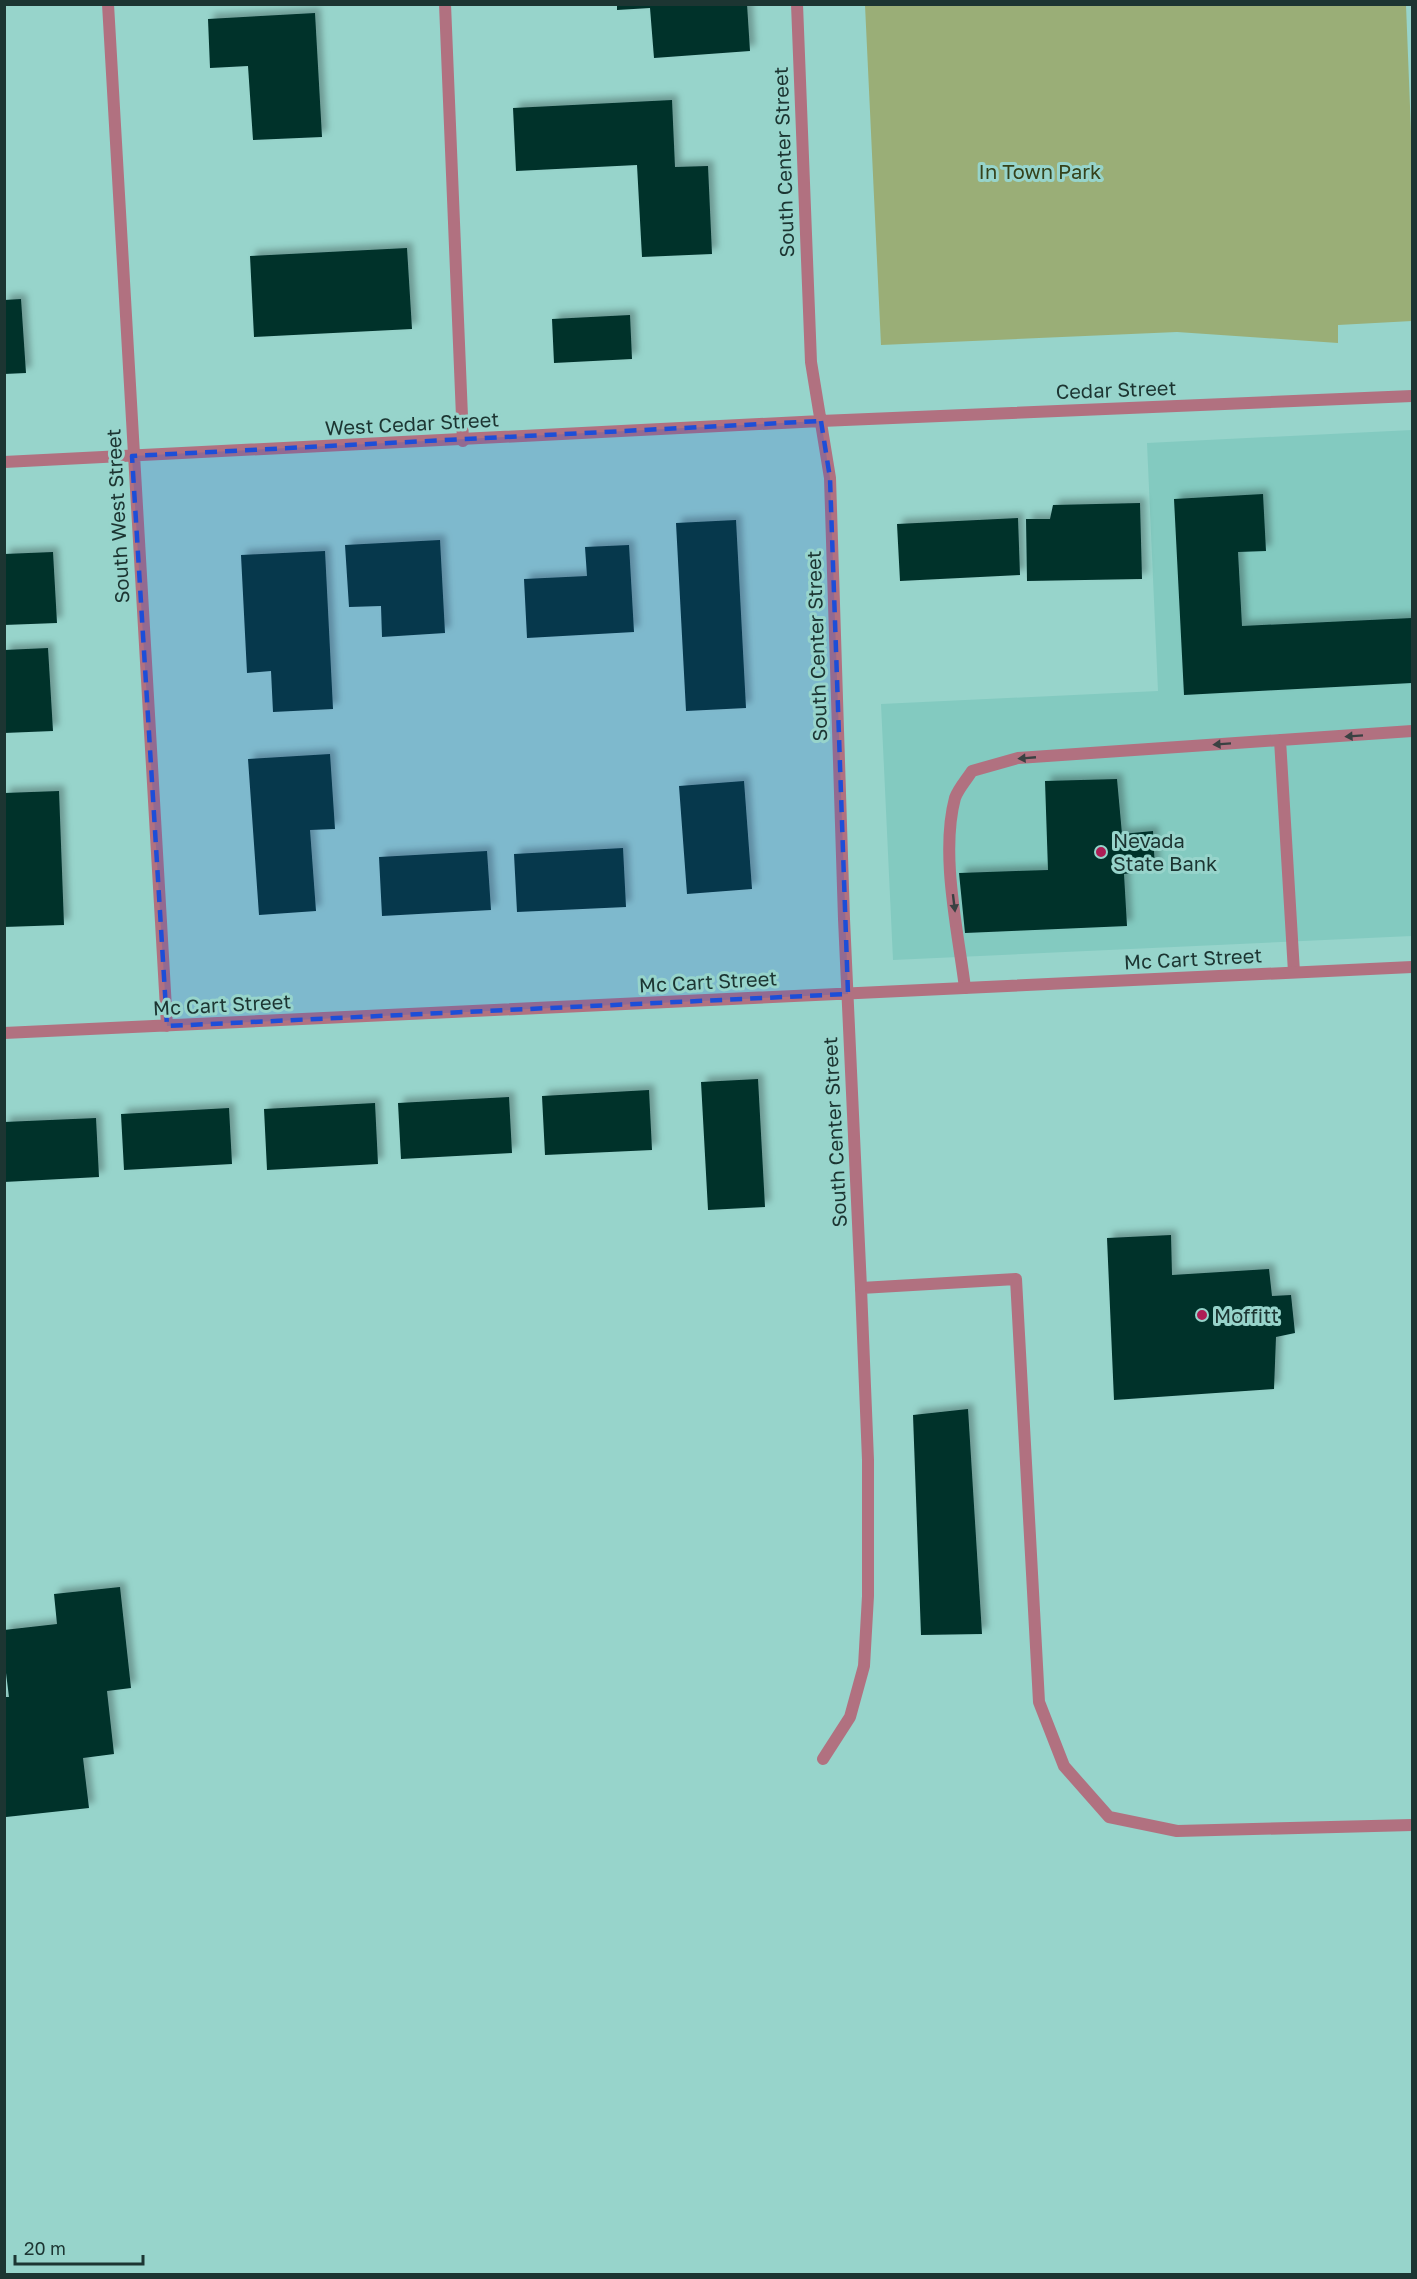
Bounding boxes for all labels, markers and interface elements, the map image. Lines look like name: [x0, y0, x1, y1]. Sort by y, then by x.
street label: South Center Street: [768, 66, 798, 258]
park label: In Town Park: [979, 159, 1101, 183]
street label: Cedar Street: [1055, 375, 1177, 403]
street label: West Cedar Street: [324, 406, 500, 440]
street label: South West Street: [100, 428, 134, 604]
street label: South Center Street: [801, 550, 831, 742]
one-way arrow: [1345, 731, 1364, 741]
one-way arrow: [1212, 740, 1231, 749]
one-way arrow: [1017, 753, 1036, 763]
place label: Nevada State Bank: [1113, 828, 1217, 875]
marker: Nevada State Bank: [1094, 845, 1108, 859]
one-way arrow: [950, 894, 959, 913]
street label: Mc Cart Street: [1123, 942, 1263, 974]
street label: Mc Cart Street: [638, 965, 778, 997]
street label: Mc Cart Street: [152, 988, 292, 1020]
street label: South Center Street: [817, 1036, 851, 1228]
place label: Moffitt: [1214, 1303, 1279, 1327]
marker: Moffitt: [1195, 1308, 1209, 1322]
scale bar: [15, 2228, 142, 2266]
text: 20 m: [24, 2237, 66, 2259]

